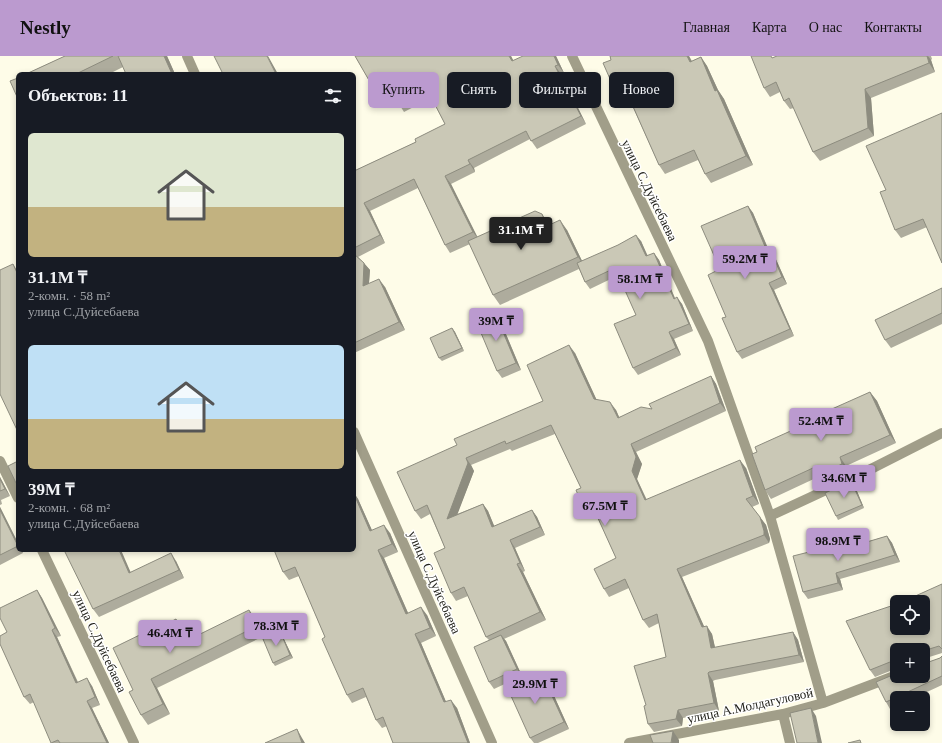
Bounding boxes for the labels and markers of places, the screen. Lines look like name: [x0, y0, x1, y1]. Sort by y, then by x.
pin: 31.1M ₸: [484, 217, 558, 251]
pin: 59.2M ₸: [708, 246, 782, 280]
pin: 58.1M ₸: [603, 266, 677, 300]
pin: 39M ₸: [468, 308, 524, 342]
pin: 52.4M ₸: [784, 408, 858, 442]
pin: 34.6M ₸: [807, 465, 881, 499]
pin: 67.5M ₸: [568, 493, 642, 527]
pin: 98.9M ₸: [801, 528, 875, 562]
pin: 78.3M ₸: [239, 613, 313, 647]
pin: 46.4M ₸: [133, 620, 207, 654]
pin: 29.9M ₸: [498, 671, 572, 705]

